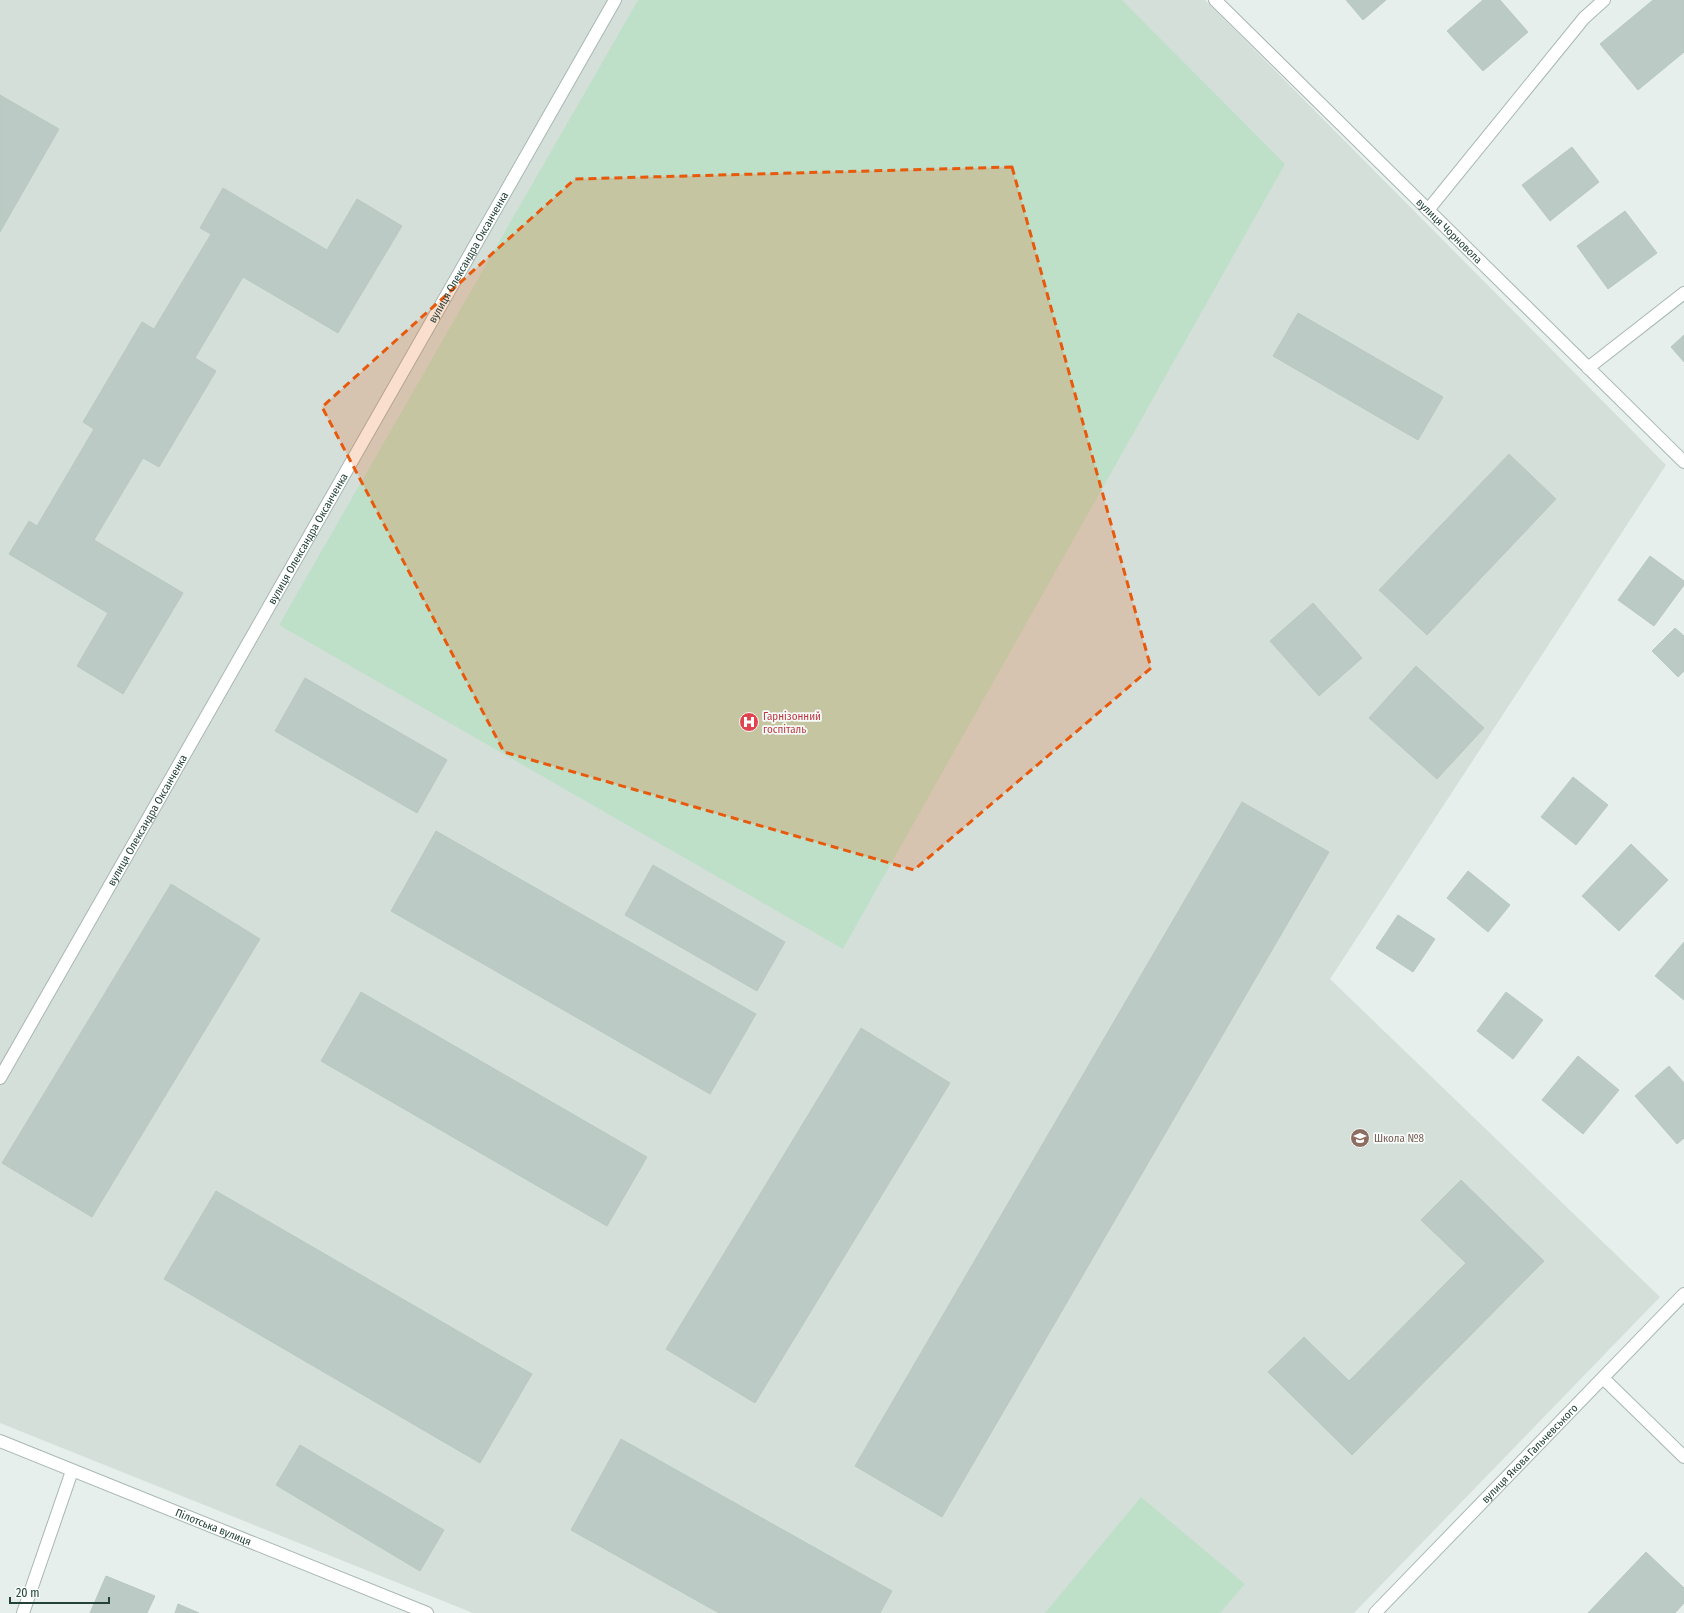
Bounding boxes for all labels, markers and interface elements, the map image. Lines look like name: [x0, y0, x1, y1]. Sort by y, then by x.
street label: вулиця Олександра Оксанченка: [426, 190, 511, 325]
street label: вулиця Чорновола: [1413, 196, 1485, 266]
street label: вулиця Олександра Оксанченка: [266, 471, 351, 607]
place label: Гарнізонний госпіталь: [763, 710, 821, 736]
hospital icon: Гарнізонний госпіталь: [738, 711, 760, 733]
street label: вулиця Олександра Оксанченка: [105, 752, 190, 888]
school or university icon: Школа №8: [1349, 1127, 1371, 1149]
place label: Школа №8: [1374, 1132, 1424, 1145]
street label: вулиця Якова Гальчевського: [1479, 1402, 1581, 1506]
street label: Пілотська вулиця: [173, 1506, 253, 1549]
scale bar: [10, 1579, 109, 1605]
text: 20 m: [16, 1586, 40, 1600]

